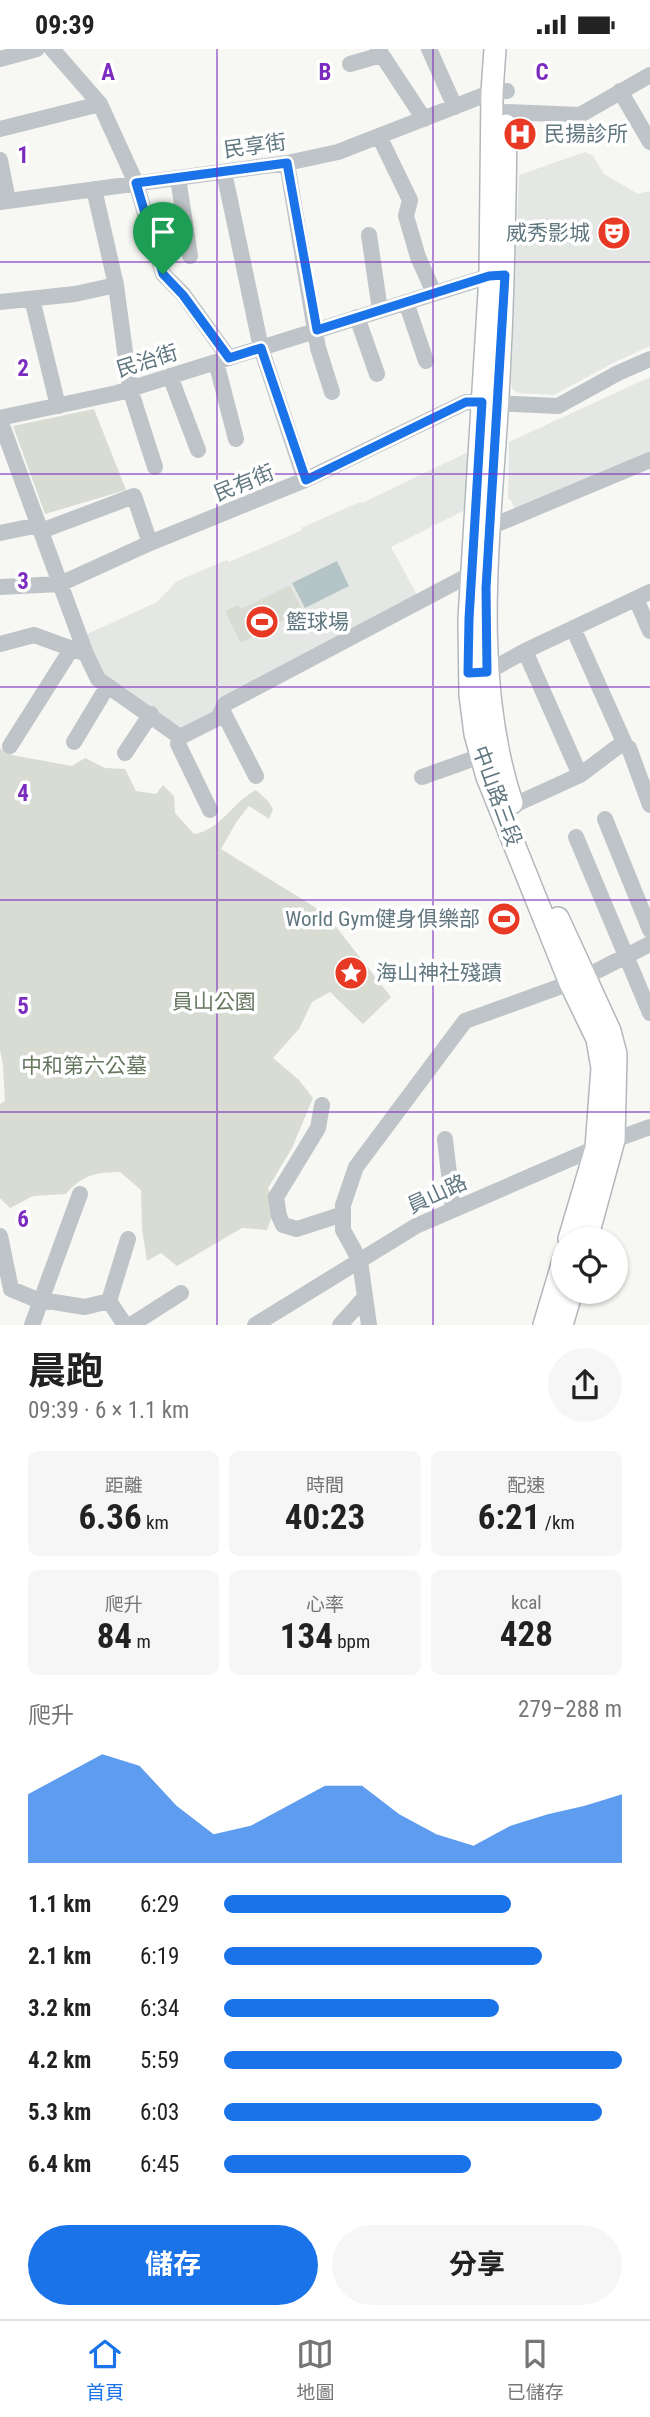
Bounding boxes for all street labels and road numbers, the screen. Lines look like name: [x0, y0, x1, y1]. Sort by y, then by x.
street label: 民享街: [222, 130, 288, 162]
street label: 民治街: [113, 340, 181, 382]
street label: 民有街: [210, 460, 278, 506]
street label: 中山路三段: [468, 743, 526, 849]
street label: 員山路: [403, 1170, 471, 1218]

